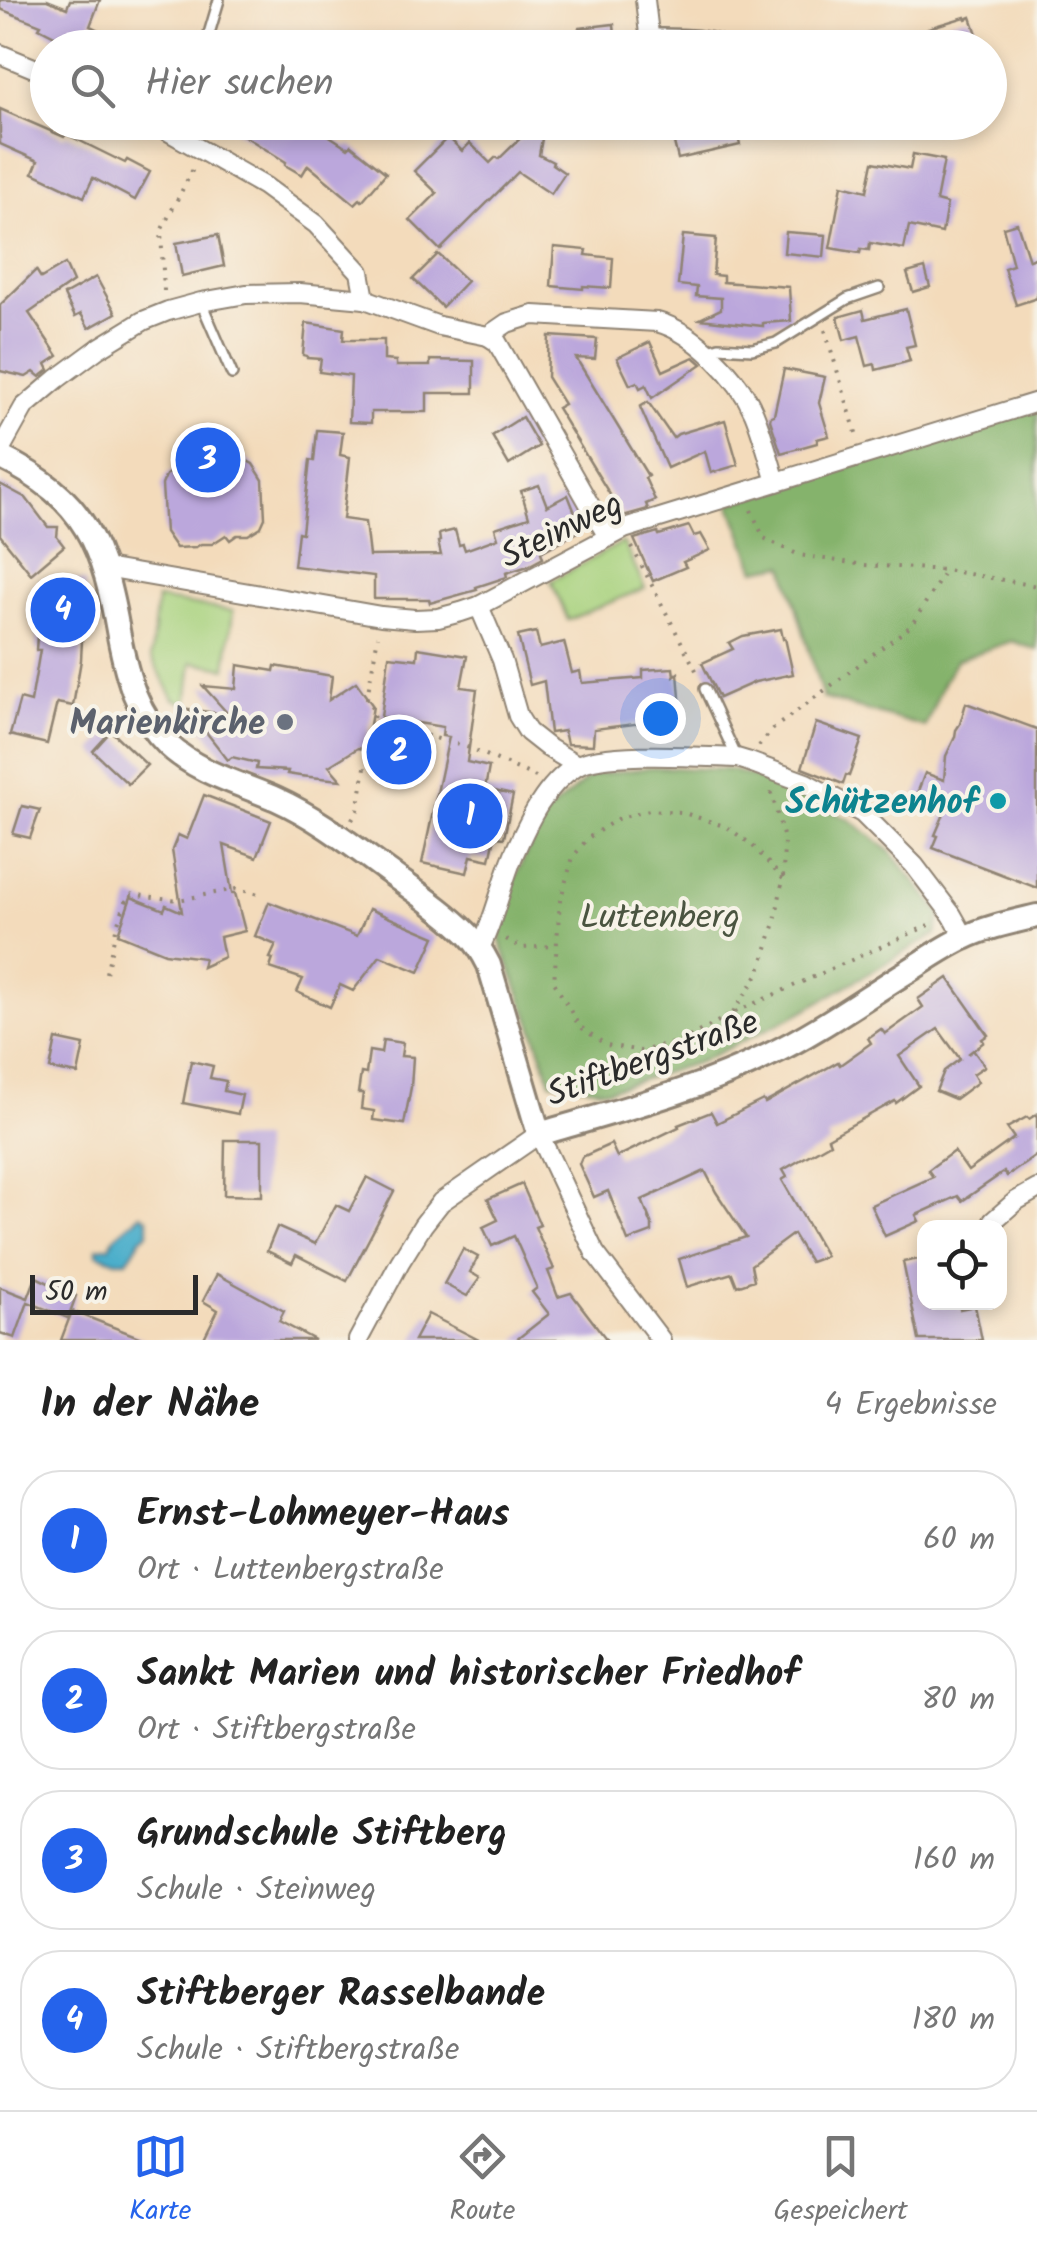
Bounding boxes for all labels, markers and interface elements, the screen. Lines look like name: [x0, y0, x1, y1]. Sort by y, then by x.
search box: [30, 30, 1007, 140]
text: Hier suchen: [145, 55, 334, 115]
icon: search: [65, 58, 120, 113]
pin: 3: [176, 422, 240, 498]
street label: Steinweg: [491, 478, 633, 586]
pin: 4: [30, 572, 96, 648]
your location: [635, 693, 686, 744]
place label: Marienkirche: [70, 697, 265, 753]
marker: Marienkirche: [274, 711, 296, 733]
pin: 2: [366, 714, 432, 790]
place label: Schützenhof: [785, 776, 981, 832]
pin: 1: [438, 778, 502, 854]
marker: Schützenhof: [987, 790, 1009, 812]
park label: Luttenberg: [580, 891, 740, 947]
street label: Stiftbergstraße: [539, 995, 767, 1124]
map controls: [917, 1220, 1007, 1310]
button: locate: [917, 1220, 1007, 1310]
scale bar: [30, 1270, 198, 1314]
text: 50 m: [45, 1270, 108, 1315]
text: In der Nähe: [40, 1372, 259, 1439]
text: 4 Ergebnisse: [824, 1380, 997, 1431]
text: Ernst-Lohmeyer-Haus: [137, 1485, 510, 1545]
text: 1: [70, 1515, 79, 1566]
text: 60 m: [923, 1515, 995, 1566]
text: Ort · Luttenbergstraße: [137, 1545, 444, 1596]
text: Sankt Marien und historischer Friedhof: [137, 1645, 800, 1705]
text: 2: [65, 1675, 84, 1726]
text: 80 m: [921, 1675, 995, 1726]
text: Ort · Stiftbergstraße: [137, 1705, 416, 1756]
text: Grundschule Stiftberg: [137, 1805, 507, 1865]
text: 3: [66, 1835, 83, 1886]
text: 160 m: [913, 1835, 995, 1886]
text: Schule · Steinweg: [137, 1865, 376, 1916]
text: Stiftberger Rasselbande: [137, 1965, 545, 2025]
text: 4: [66, 1995, 83, 2046]
text: 180 m: [911, 1995, 995, 2046]
text: Schule · Stiftbergstraße: [137, 2025, 459, 2076]
tab: Karte: [129, 2129, 191, 2234]
tab: Route: [449, 2129, 515, 2234]
tab: Gespeichert: [774, 2129, 908, 2234]

